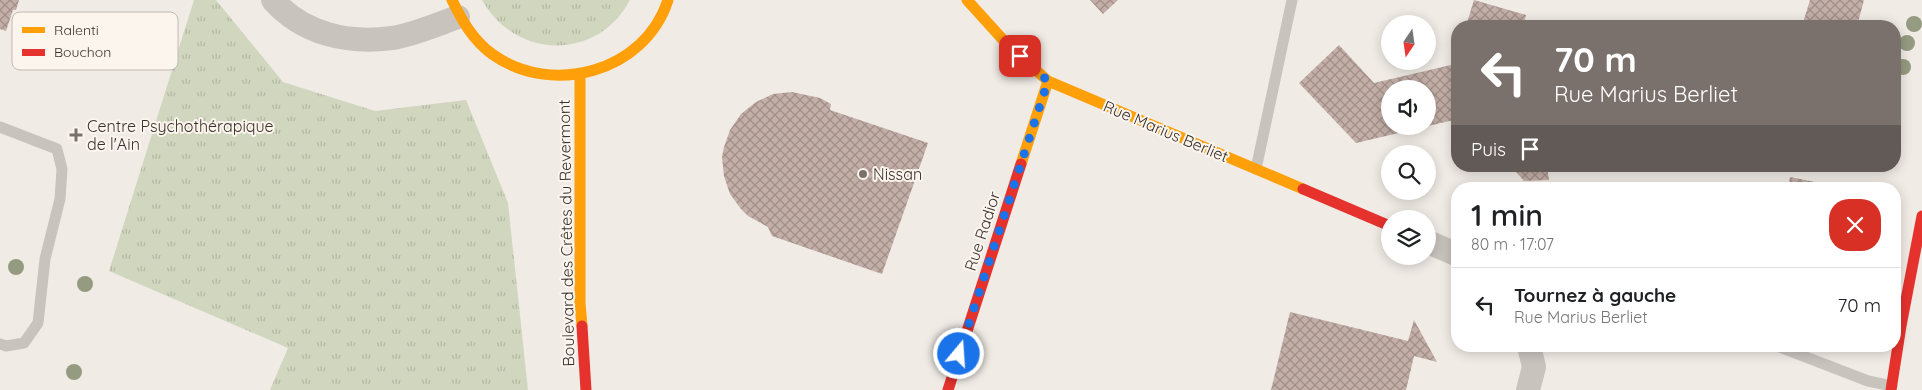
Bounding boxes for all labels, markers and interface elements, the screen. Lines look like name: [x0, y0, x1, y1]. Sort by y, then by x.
legend: [12, 12, 178, 70]
north arrow: [1381, 15, 1436, 70]
map controls: [1381, 15, 1436, 265]
text: Ralenti: [54, 21, 99, 39]
pin: [999, 35, 1041, 77]
text: 70 m: [1554, 37, 1637, 81]
icon: left: [1471, 40, 1536, 105]
icon: arrive: [1006, 42, 1034, 70]
text: Bouchon: [54, 43, 111, 61]
button: sound: [1381, 80, 1436, 135]
text: Rue Marius Berliet: [1554, 80, 1738, 108]
street label: Rue Marius Berliet: [1101, 96, 1231, 166]
street label: Boulevard des Crêtes du Revermont: [554, 99, 578, 367]
place label: Centre Psychothérapique de l'Ain: [87, 116, 274, 154]
marker: Centre Psychothérapique de l'Ain: [69, 128, 83, 142]
icon: arrive: [1516, 135, 1544, 163]
text: Puis: [1471, 137, 1506, 161]
button: search: [1381, 145, 1436, 200]
place label: Nissan: [873, 164, 922, 184]
marker: Nissan: [857, 168, 869, 180]
street label: Rue Radior: [960, 189, 1004, 273]
text: 1 min: [1471, 196, 1543, 234]
button: close: [1829, 199, 1881, 251]
button: layers: [1381, 210, 1436, 265]
text: 80 m · 17:07: [1471, 234, 1554, 254]
text: Tournez à gauche: [1514, 283, 1676, 307]
icon: left: [1471, 291, 1499, 319]
text: 70 m: [1837, 293, 1881, 317]
text: Rue Marius Berliet: [1514, 307, 1648, 327]
position arrow: [932, 327, 984, 379]

